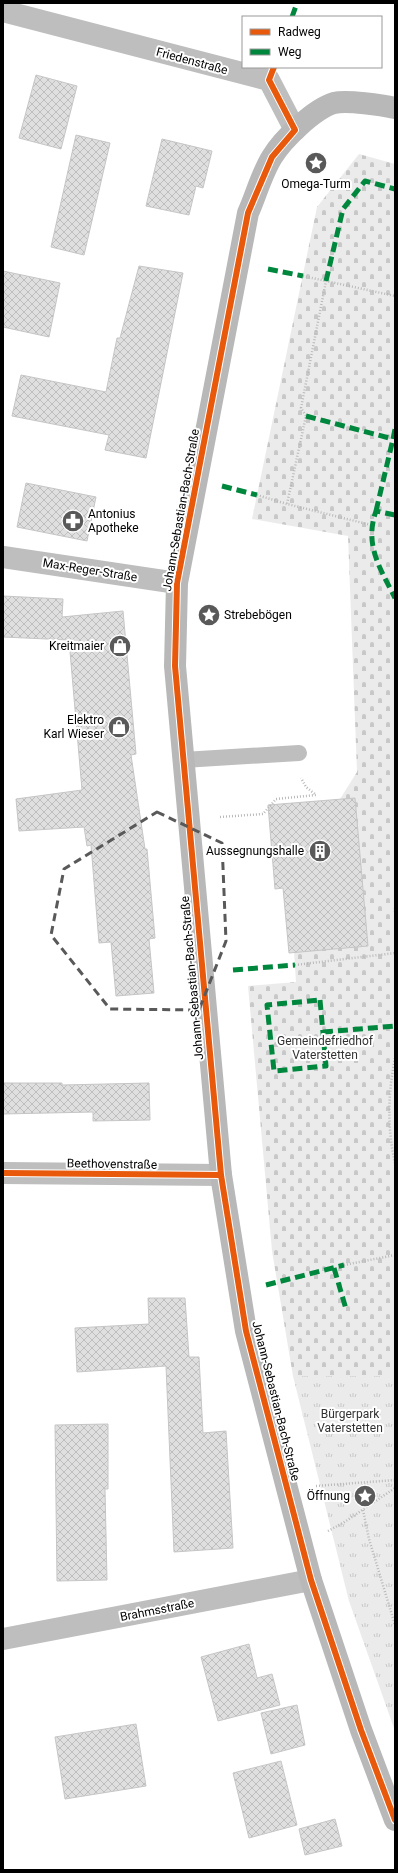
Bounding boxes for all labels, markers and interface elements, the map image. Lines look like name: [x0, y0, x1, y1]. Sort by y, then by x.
legend: [242, 16, 382, 68]
text: Radweg: [278, 25, 321, 39]
street label: Friedenstraße: [155, 45, 229, 77]
text: Weg: [278, 45, 302, 59]
place icon: Omega-Turm: [303, 150, 329, 176]
place label: Omega-Turm: [281, 177, 351, 191]
street label: Johann-Sebastian-Bach-Straße: [160, 428, 202, 592]
place label: Antonius Apotheke: [88, 507, 139, 535]
pharmacy icon: Antonius Apotheke: [60, 508, 86, 534]
street label: Max-Reger-Straße: [42, 556, 138, 584]
place icon: Strebebögen: [196, 602, 222, 628]
place label: Strebebögen: [224, 608, 292, 622]
shop icon: Kreitmaier: [107, 633, 133, 659]
place label: Kreitmaier: [49, 639, 104, 653]
place label: Elektro Karl Wieser: [43, 713, 104, 741]
shop icon: Elektro Karl Wieser: [106, 714, 132, 740]
building icon: Aussegnungshalle: [307, 838, 333, 864]
place label: Aussegnungshalle: [206, 844, 304, 858]
street label: Johann-Sebastian-Bach-Straße: [178, 895, 206, 1061]
park label: Gemeindefriedhof Vaterstetten: [277, 1034, 374, 1062]
street label: Beethovenstraße: [67, 1156, 157, 1172]
street label: Johann-Sebastian-Bach-Straße: [249, 1319, 303, 1483]
park label: Bürgerpark Vaterstetten: [317, 1407, 383, 1435]
place icon: Öffnung: [352, 1483, 378, 1509]
place label: Öffnung: [307, 1488, 350, 1503]
street label: Brahmsstraße: [119, 1596, 195, 1624]

